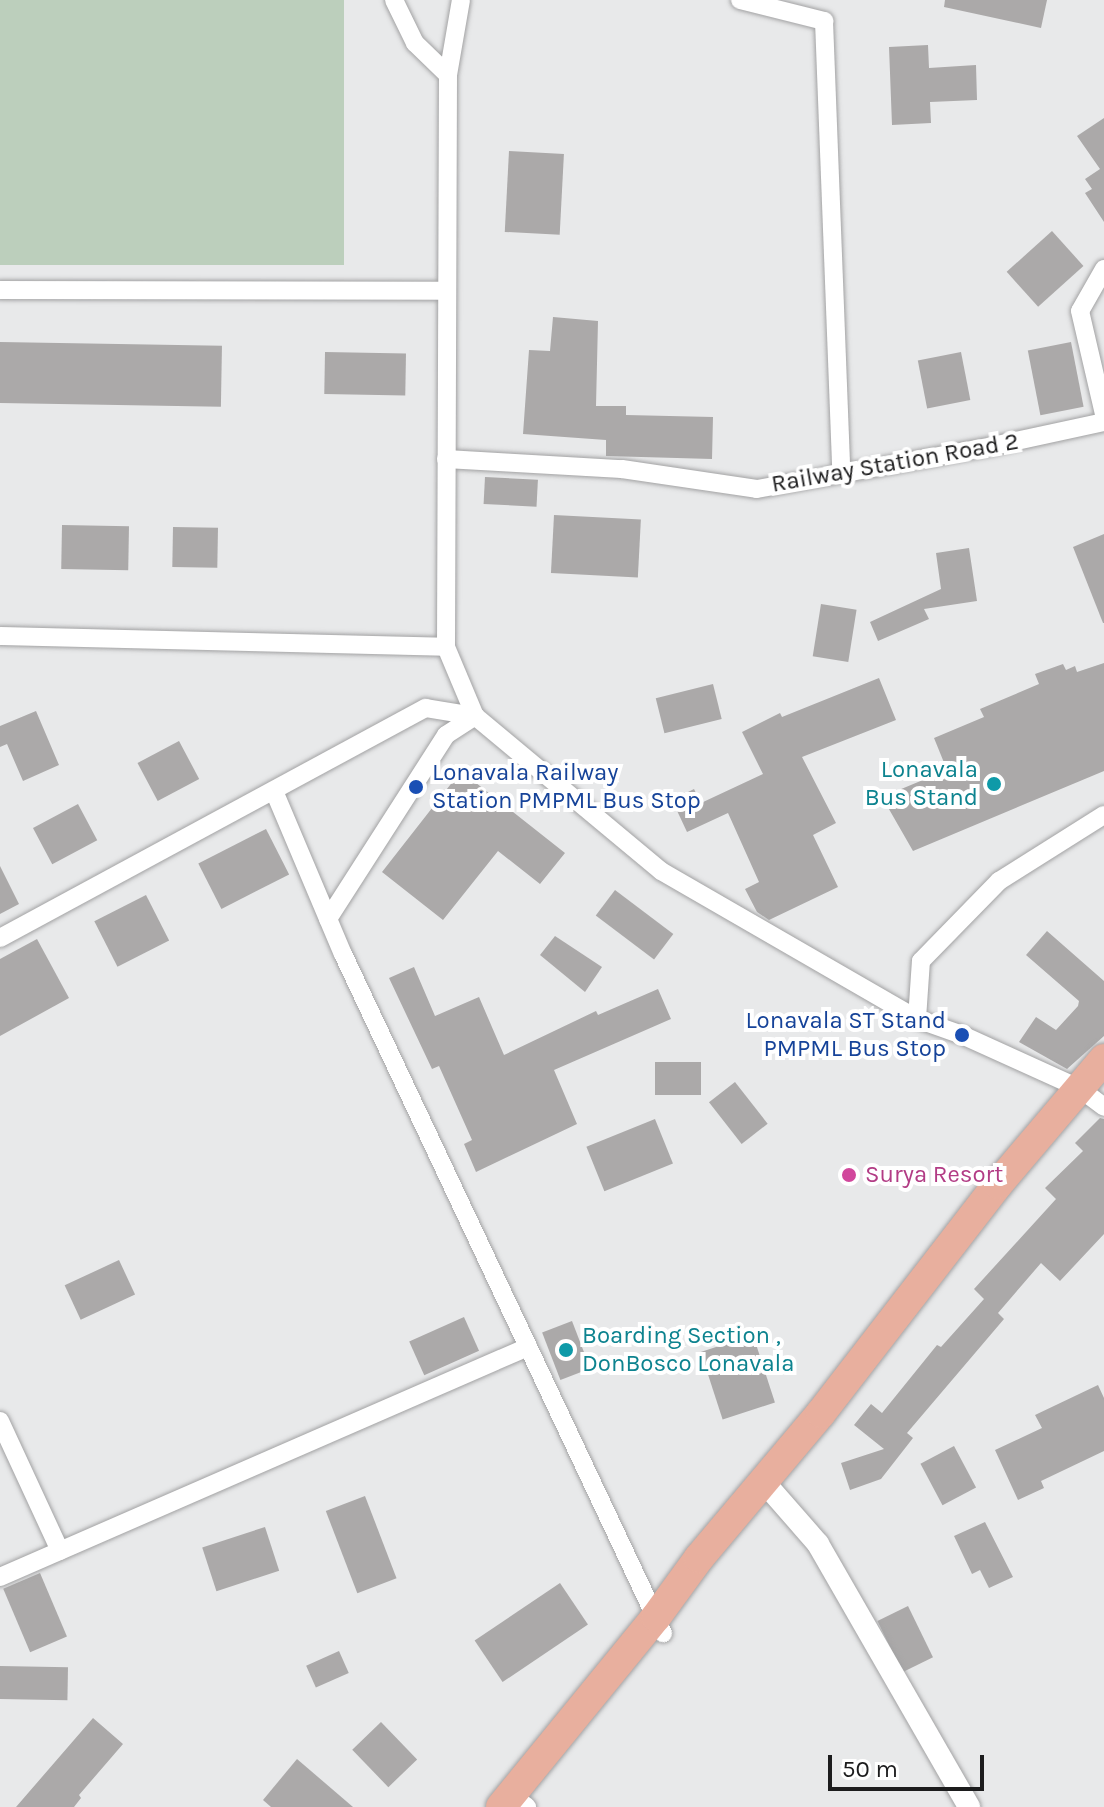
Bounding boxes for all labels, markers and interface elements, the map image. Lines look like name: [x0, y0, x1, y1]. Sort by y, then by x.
street label: Railway Station Road 2: [769, 427, 1021, 499]
place label: Lonavala Bus Stand: [865, 756, 978, 812]
place label: Lonavala Railway Station PMPML Bus Stop: [432, 759, 701, 815]
marker: Lonavala Bus Stand: [985, 775, 1003, 793]
marker: Lonavala Railway Station PMPML Bus Stop: [407, 778, 425, 796]
place label: Lonavala ST Stand PMPML Bus Stop: [745, 1007, 946, 1063]
marker: Lonavala ST Stand PMPML Bus Stop: [953, 1026, 971, 1044]
place label: Surya Resort: [865, 1161, 1003, 1189]
marker: Surya Resort: [840, 1166, 858, 1184]
place label: Boarding Section , DonBosco Lonavala: [582, 1322, 795, 1378]
marker: Boarding Section , DonBosco Lonavala: [557, 1341, 575, 1359]
scale bar: [832, 1739, 988, 1789]
text: 50 m: [842, 1755, 898, 1783]

